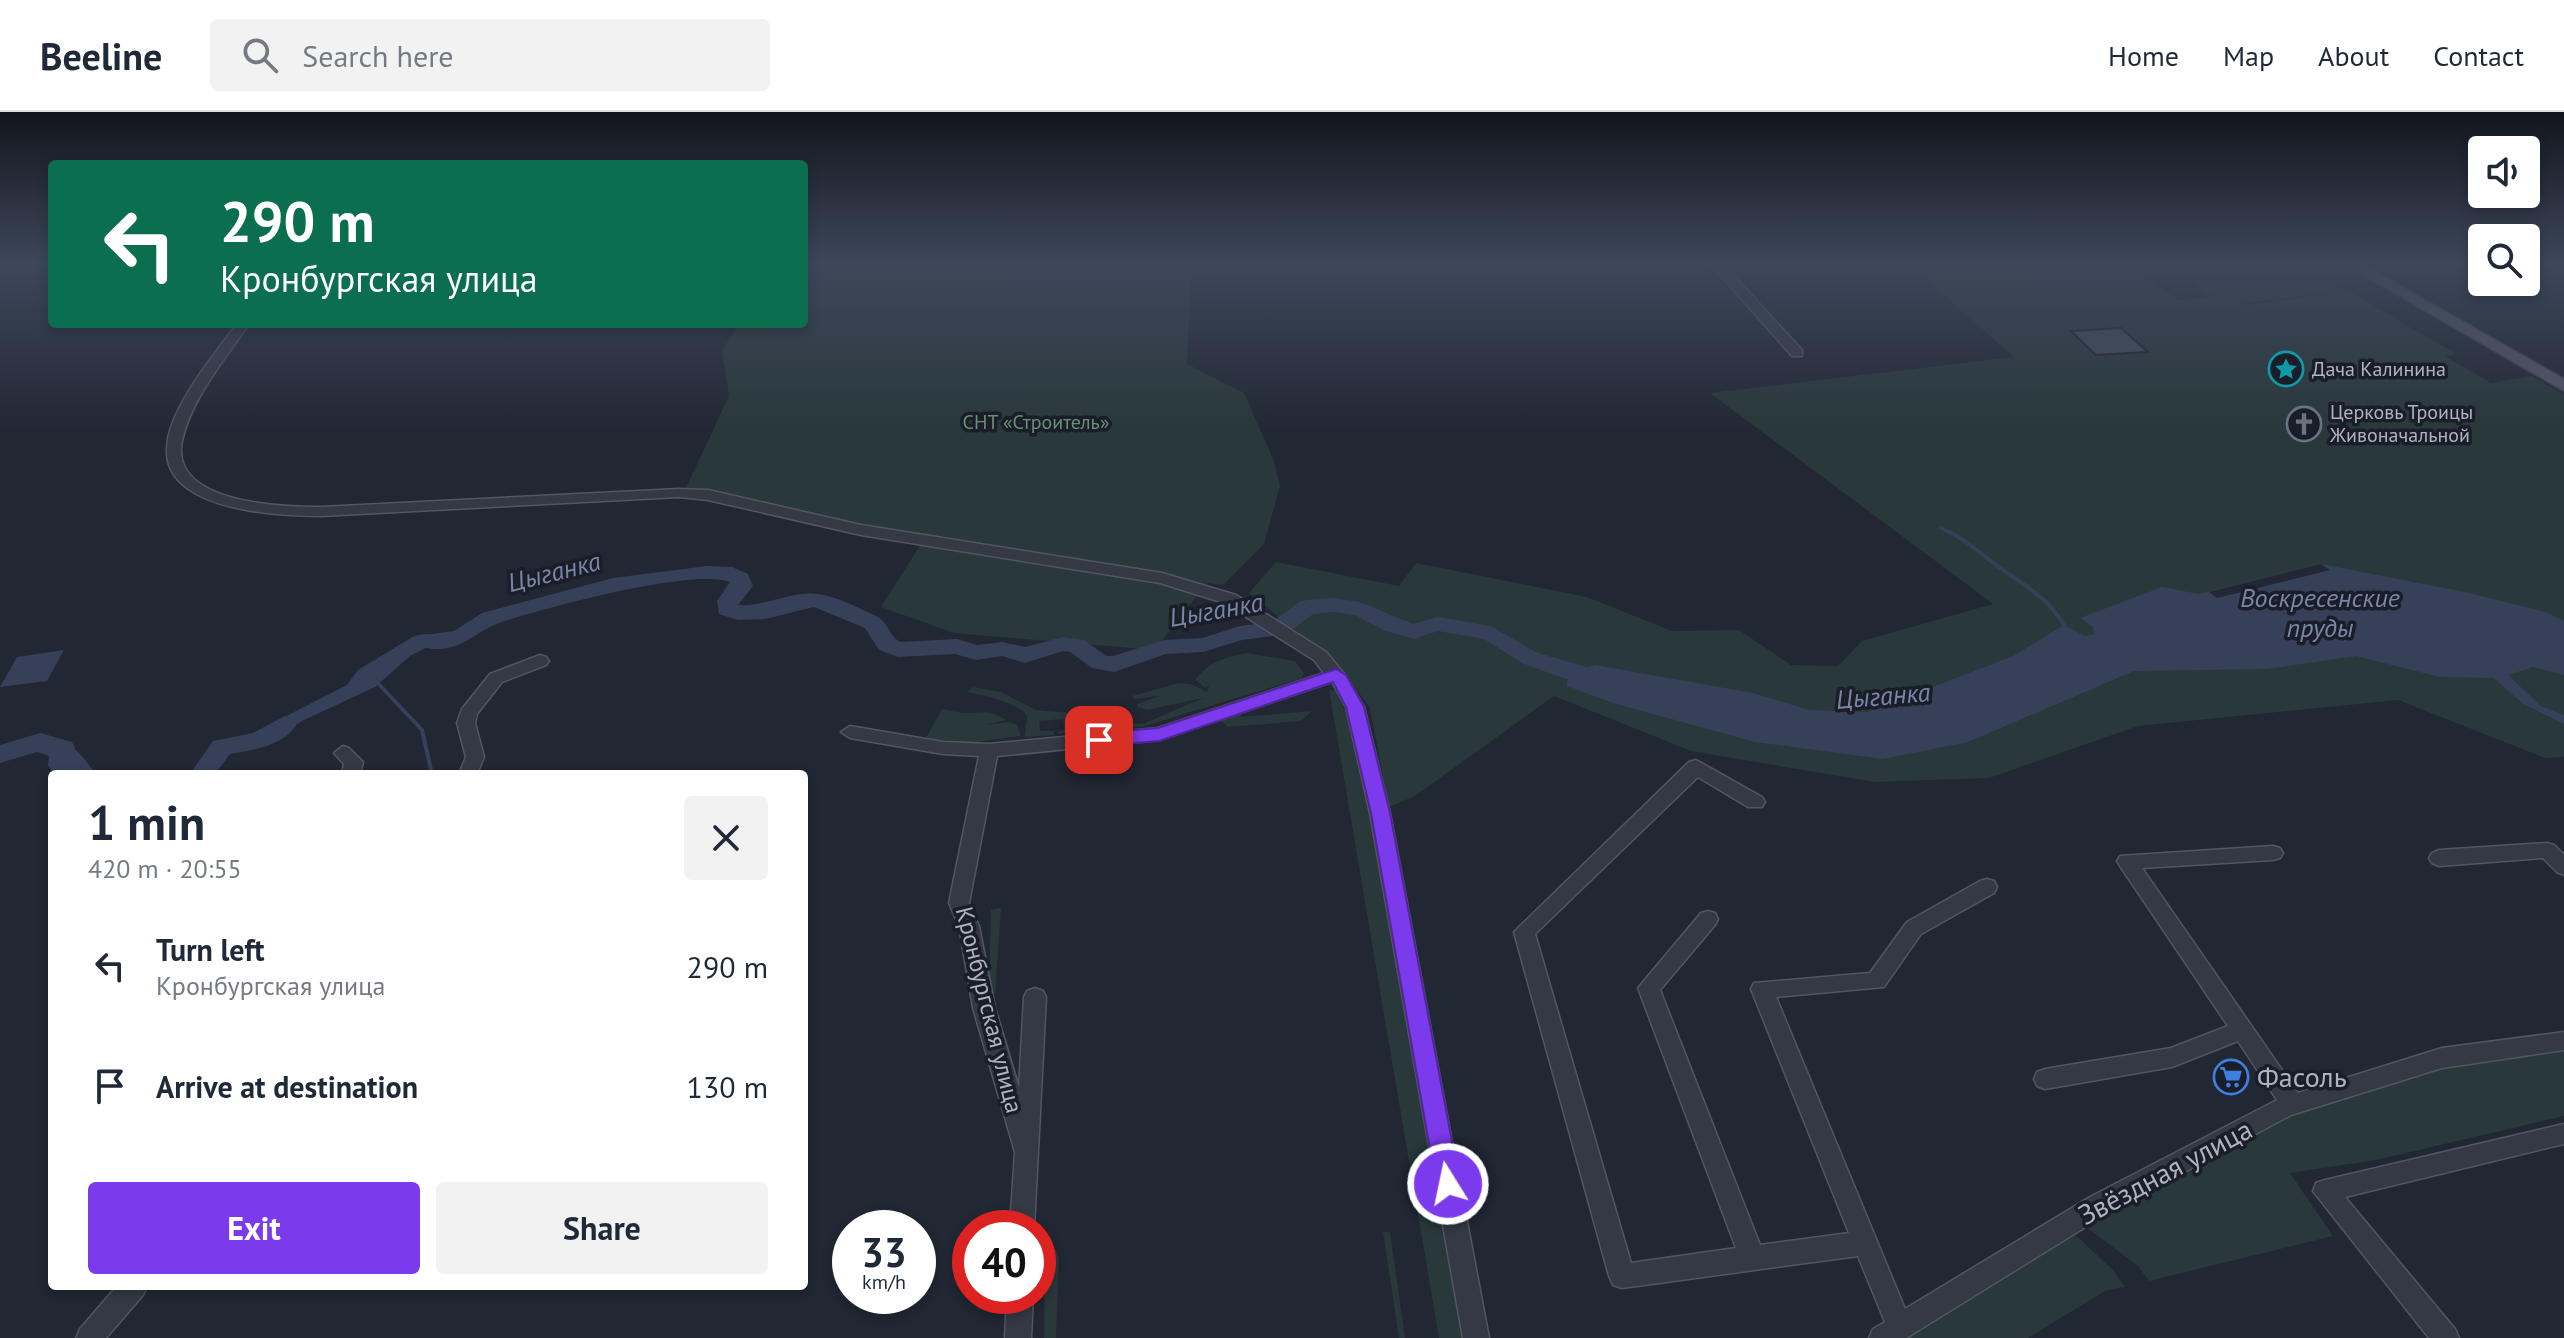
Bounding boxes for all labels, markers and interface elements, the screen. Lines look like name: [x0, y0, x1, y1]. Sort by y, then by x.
search box: [210, 19, 770, 91]
text: Beeline: [40, 31, 162, 80]
icon: search: [238, 33, 282, 77]
text: Search here: [302, 36, 454, 75]
text: Home: [2108, 37, 2179, 74]
text: Map: [2223, 37, 2274, 74]
text: About: [2318, 37, 2389, 74]
text: Contact: [2433, 37, 2524, 74]
map controls: [2468, 136, 2540, 296]
button: sound: [2468, 136, 2540, 208]
text: 290 m: [220, 185, 375, 257]
icon: left: [88, 192, 192, 296]
button: search: [2468, 224, 2540, 296]
text: Кронбургская улица: [220, 255, 538, 302]
place icon: Дача Калинина: [2267, 350, 2305, 388]
place label: Дача Калинина: [2312, 356, 2446, 382]
place label: Церковь Троицы Живоначальной: [2329, 399, 2473, 448]
church icon: Церковь Троицы Живоначальной: [2285, 405, 2323, 443]
park label: СНТ «Строитель»: [963, 409, 1109, 435]
water label: Цыганка: [504, 544, 604, 599]
water label: Воскресенские пруды: [2240, 581, 2400, 644]
water label: Цыганка: [1166, 585, 1266, 634]
water label: Цыганка: [1834, 675, 1932, 716]
pin: [1065, 706, 1133, 774]
icon: arrive: [1077, 718, 1121, 762]
text: 1 min: [88, 791, 205, 853]
button: close: [684, 796, 768, 880]
text: 420 m · 20:55: [88, 852, 242, 885]
street label: Кронбургская улица: [949, 903, 1030, 1116]
text: Turn left: [156, 930, 264, 969]
icon: left: [88, 944, 132, 988]
text: 290 m: [687, 947, 768, 986]
text: Кронбургская улица: [156, 969, 385, 1002]
supermarket icon: Фасоль: [2212, 1058, 2250, 1096]
place label: Фасоль: [2257, 1058, 2347, 1095]
icon: arrive: [88, 1064, 132, 1108]
text: Arrive at destination: [156, 1067, 418, 1106]
text: 130 m: [687, 1067, 768, 1106]
street label: Звёздная улица: [2071, 1110, 2258, 1233]
position arrow: [1406, 1142, 1490, 1226]
button: Exit: [88, 1182, 420, 1274]
button: Share: [436, 1182, 768, 1274]
speed limit sign: 40: [952, 1210, 1056, 1314]
text: 33: [861, 1226, 907, 1278]
text: km/h: [862, 1269, 906, 1295]

